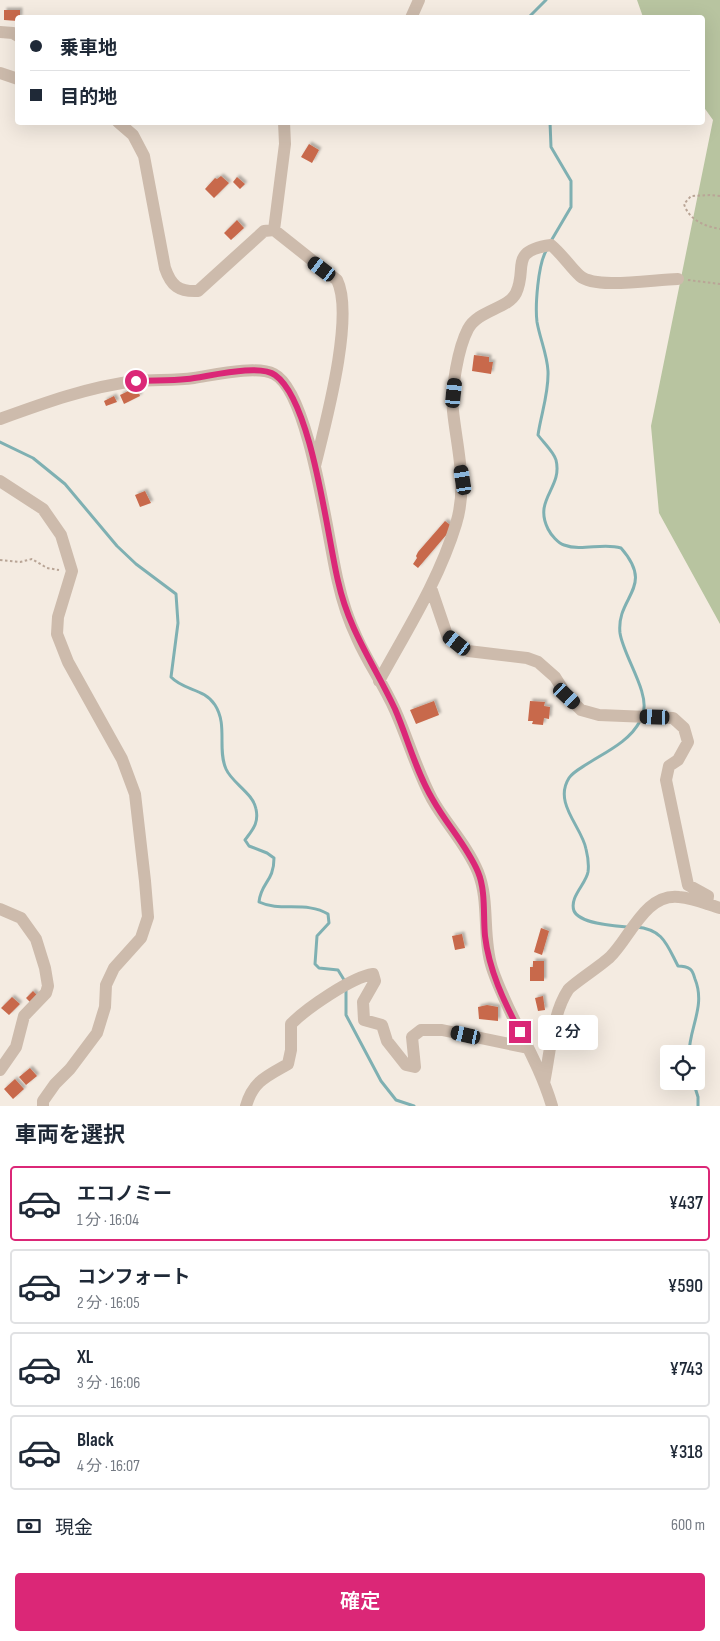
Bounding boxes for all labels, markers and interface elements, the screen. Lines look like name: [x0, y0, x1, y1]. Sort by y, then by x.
text: 乗車地: [60, 37, 117, 60]
text: 目的地: [60, 86, 117, 109]
car: [305, 254, 338, 284]
route start: [125, 370, 147, 392]
car: [444, 377, 463, 409]
car: [453, 464, 472, 496]
car: [440, 628, 473, 658]
car: [550, 680, 583, 712]
car: [639, 709, 670, 725]
callout: 2 分: [538, 1014, 598, 1050]
route end: [509, 1021, 531, 1043]
text: 2 分: [555, 1023, 581, 1042]
car: [449, 1024, 482, 1046]
map controls: [660, 1045, 705, 1090]
button: locate: [660, 1045, 705, 1090]
text: 車両を選択: [15, 1122, 125, 1149]
icon: car: [17, 1181, 62, 1226]
text: エコノミー: [77, 1183, 172, 1206]
text: ¥437: [669, 1192, 703, 1215]
text: 1 分 · 16:04: [77, 1211, 139, 1230]
icon: car: [17, 1264, 62, 1309]
text: コンフォート: [77, 1266, 190, 1289]
text: ¥590: [668, 1275, 703, 1298]
text: 2 分 · 16:05: [77, 1294, 140, 1313]
text: XL: [77, 1346, 93, 1369]
icon: car: [17, 1347, 62, 1392]
text: ¥743: [670, 1358, 703, 1381]
text: 3 分 · 16:06: [77, 1374, 140, 1393]
text: Black: [77, 1429, 114, 1452]
icon: car: [17, 1430, 62, 1475]
text: ¥318: [669, 1441, 703, 1464]
text: 4 分 · 16:07: [77, 1457, 140, 1476]
icon: cash: [15, 1512, 43, 1540]
text: 600 m: [671, 1516, 705, 1535]
text: 現金: [55, 1517, 93, 1540]
button: 確定: [15, 1573, 705, 1631]

